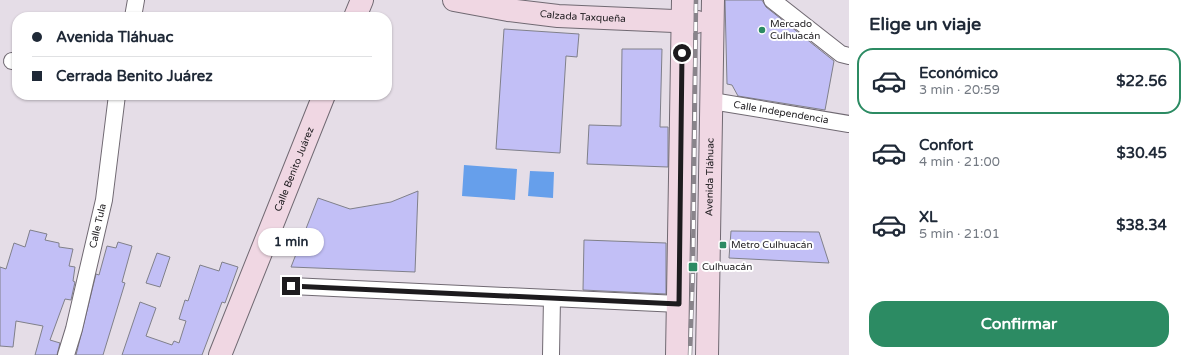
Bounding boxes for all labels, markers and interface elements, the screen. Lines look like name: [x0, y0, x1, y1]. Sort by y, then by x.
street label: Calzada Taxqueña: [539, 8, 626, 25]
text: Elige un viaje: [869, 13, 981, 35]
place label: Mercado Culhuacán: [770, 18, 820, 42]
marker: Mercado Culhuacán: [757, 25, 767, 35]
text: Avenida Tláhuac: [56, 28, 174, 46]
route start: [673, 44, 691, 62]
icon: car: [871, 63, 907, 99]
text: Económico: [919, 64, 998, 82]
text: Cerrada Benito Juárez: [56, 67, 213, 85]
text: $22.56: [1116, 72, 1167, 90]
text: 3 min · 20:59: [919, 82, 1000, 98]
street label: Calle Independencia: [733, 99, 830, 126]
street label: Calle Benito Juárez: [272, 125, 317, 213]
icon: car: [871, 135, 907, 171]
text: Confort: [919, 136, 973, 154]
street label: Avenida Tláhuac: [703, 138, 717, 216]
text: $30.45: [1116, 144, 1167, 162]
text: 4 min · 21:00: [919, 154, 1000, 170]
street label: Calle Tula: [87, 202, 109, 250]
icon: car: [871, 207, 907, 243]
text: XL: [919, 208, 938, 226]
text: $38.34: [1116, 216, 1167, 234]
text: 5 min · 21:01: [919, 226, 1000, 242]
callout: 1 min: [258, 228, 324, 256]
text: 1 min: [274, 234, 308, 250]
place label: Metro Culhuacán: [731, 239, 813, 251]
marker: Metro Culhuacán: [718, 240, 728, 250]
marker: Culhuacán: [687, 261, 699, 273]
place label: Culhuacán: [702, 261, 752, 273]
route end: [282, 277, 300, 295]
button: Confirmar: [869, 301, 1169, 347]

